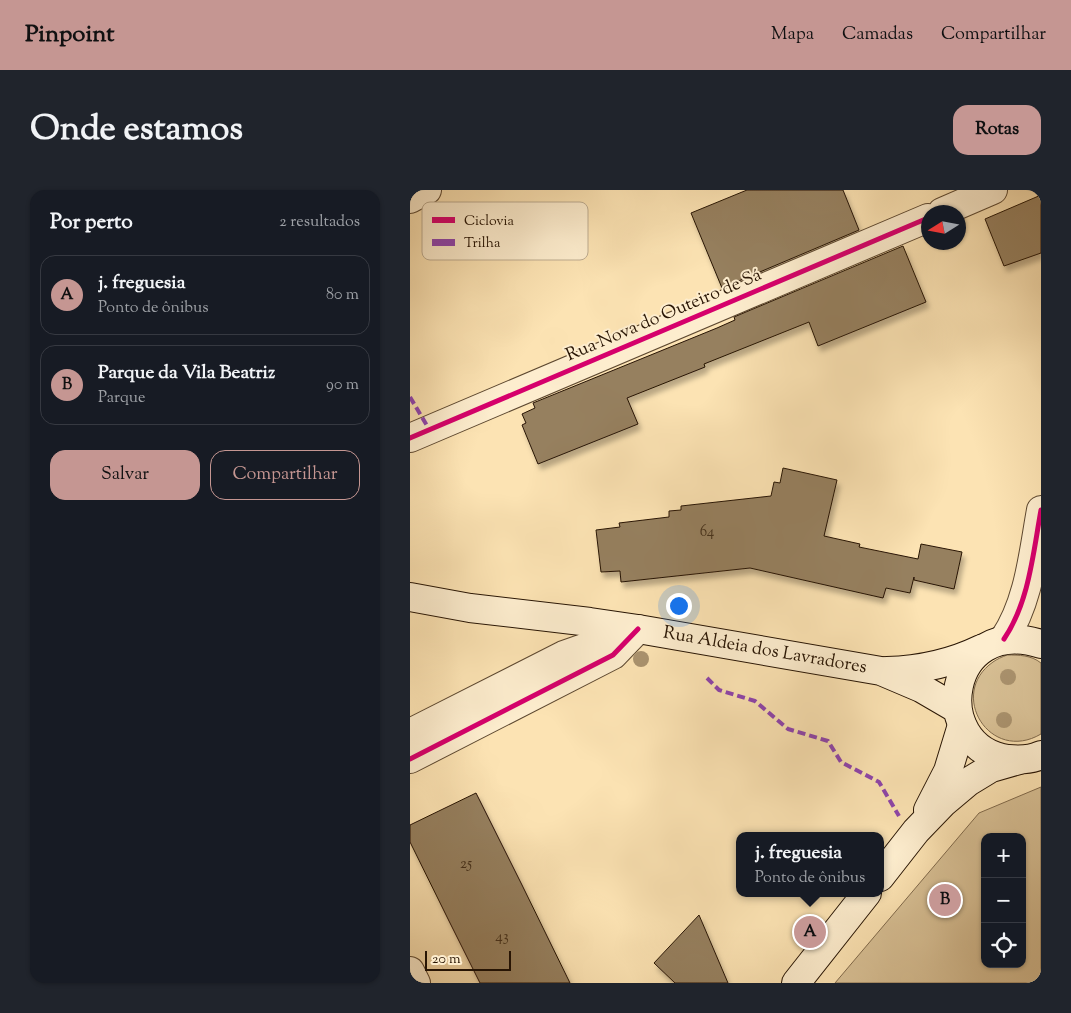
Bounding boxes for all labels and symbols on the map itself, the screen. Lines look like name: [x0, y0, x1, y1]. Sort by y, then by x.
legend: [422, 202, 588, 260]
north arrow: [921, 205, 966, 250]
text: Ciclovia: [464, 212, 515, 232]
text: Trilha: [464, 234, 501, 254]
street label: Rua Nova do Outeiro de Sá: [562, 263, 766, 369]
house number: 64: [700, 522, 715, 543]
your location: [666, 593, 692, 619]
street label: Rua Aldeia dos Lavradores: [661, 621, 869, 681]
house number: 25: [460, 854, 472, 875]
pin: B: [929, 881, 961, 919]
pin: A: [794, 913, 826, 951]
house number: 43: [495, 927, 509, 948]
scale bar: [425, 948, 511, 971]

